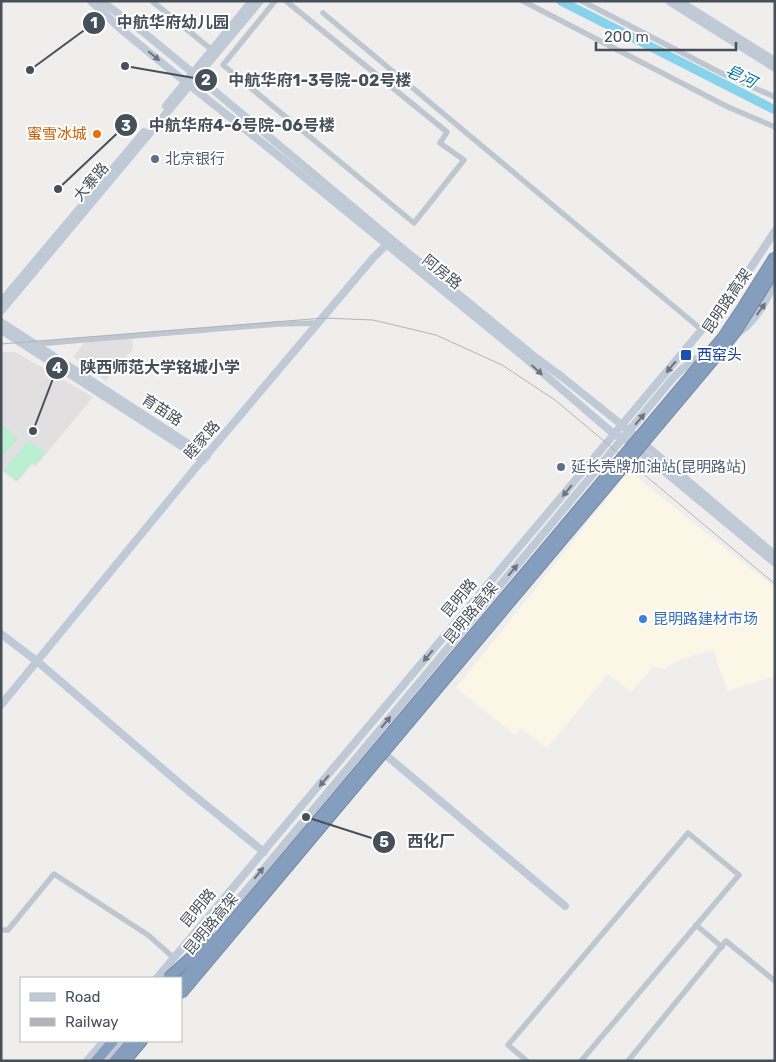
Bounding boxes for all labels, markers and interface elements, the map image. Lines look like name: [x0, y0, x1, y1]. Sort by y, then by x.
callout: 中航华府幼儿园: [82, 7, 239, 38]
text: 中航华府幼儿园: [117, 13, 229, 32]
text: 1: [90, 14, 98, 32]
scale bar: [596, 20, 736, 52]
text: 200 m: [604, 28, 649, 46]
one-way arrow: [147, 51, 160, 62]
water label: 皂河: [722, 60, 762, 93]
callout: 中航华府1-3号院-02号楼: [194, 65, 422, 96]
text: 2: [201, 71, 211, 89]
text: 中航华府1-3号院-02号楼: [229, 71, 411, 90]
callout: 中航华府4-6号院-06号楼: [114, 110, 344, 141]
text: 中航华府4-6号院-06号楼: [149, 116, 335, 135]
text: 3: [121, 117, 131, 135]
place label: 蜜雪冰城: [27, 125, 87, 143]
marker: 蜜雪冰城: [91, 128, 103, 140]
place label: 北京银行: [165, 150, 225, 168]
marker: 北京银行: [149, 153, 161, 165]
street label: 大寨路: [70, 159, 112, 205]
street label: 阿房路: [419, 251, 465, 293]
street label: 昆明路高架: [699, 265, 755, 337]
one-way arrow: [756, 302, 766, 316]
place label: 西窑头: [697, 346, 742, 364]
marker: 西窑头: [679, 348, 693, 362]
callout: 陕西师范大学铭城小学: [45, 352, 250, 383]
text: 陕西师范大学铭城小学: [80, 358, 240, 377]
text: 4: [52, 359, 62, 377]
one-way arrow: [666, 361, 677, 373]
one-way arrow: [531, 364, 543, 376]
street label: 育苗路: [138, 390, 186, 430]
one-way arrow: [634, 412, 645, 425]
street label: 睦家路: [180, 417, 224, 463]
place label: 延长壳牌加油站(昆明路站): [571, 458, 746, 476]
marker: 延长壳牌加油站(昆明路站): [555, 461, 567, 473]
one-way arrow: [561, 485, 572, 498]
one-way arrow: [508, 564, 519, 577]
street label: 昆明路: [438, 575, 480, 621]
street label: 昆明路高架: [440, 578, 502, 648]
place label: 昆明路建材市场: [653, 610, 758, 628]
marker: 昆明路建材市场: [637, 613, 649, 625]
one-way arrow: [423, 649, 434, 662]
one-way arrow: [381, 716, 392, 729]
one-way arrow: [318, 774, 330, 786]
callout: 西化厂: [372, 826, 465, 857]
text: 西化厂: [407, 832, 455, 851]
text: 5: [379, 833, 389, 851]
one-way arrow: [254, 867, 265, 880]
street label: 昆明路: [177, 885, 219, 931]
street label: 昆明路高架: [180, 889, 242, 959]
legend: [20, 977, 182, 1042]
text: Road: [65, 988, 101, 1006]
text: Railway: [65, 1013, 119, 1031]

